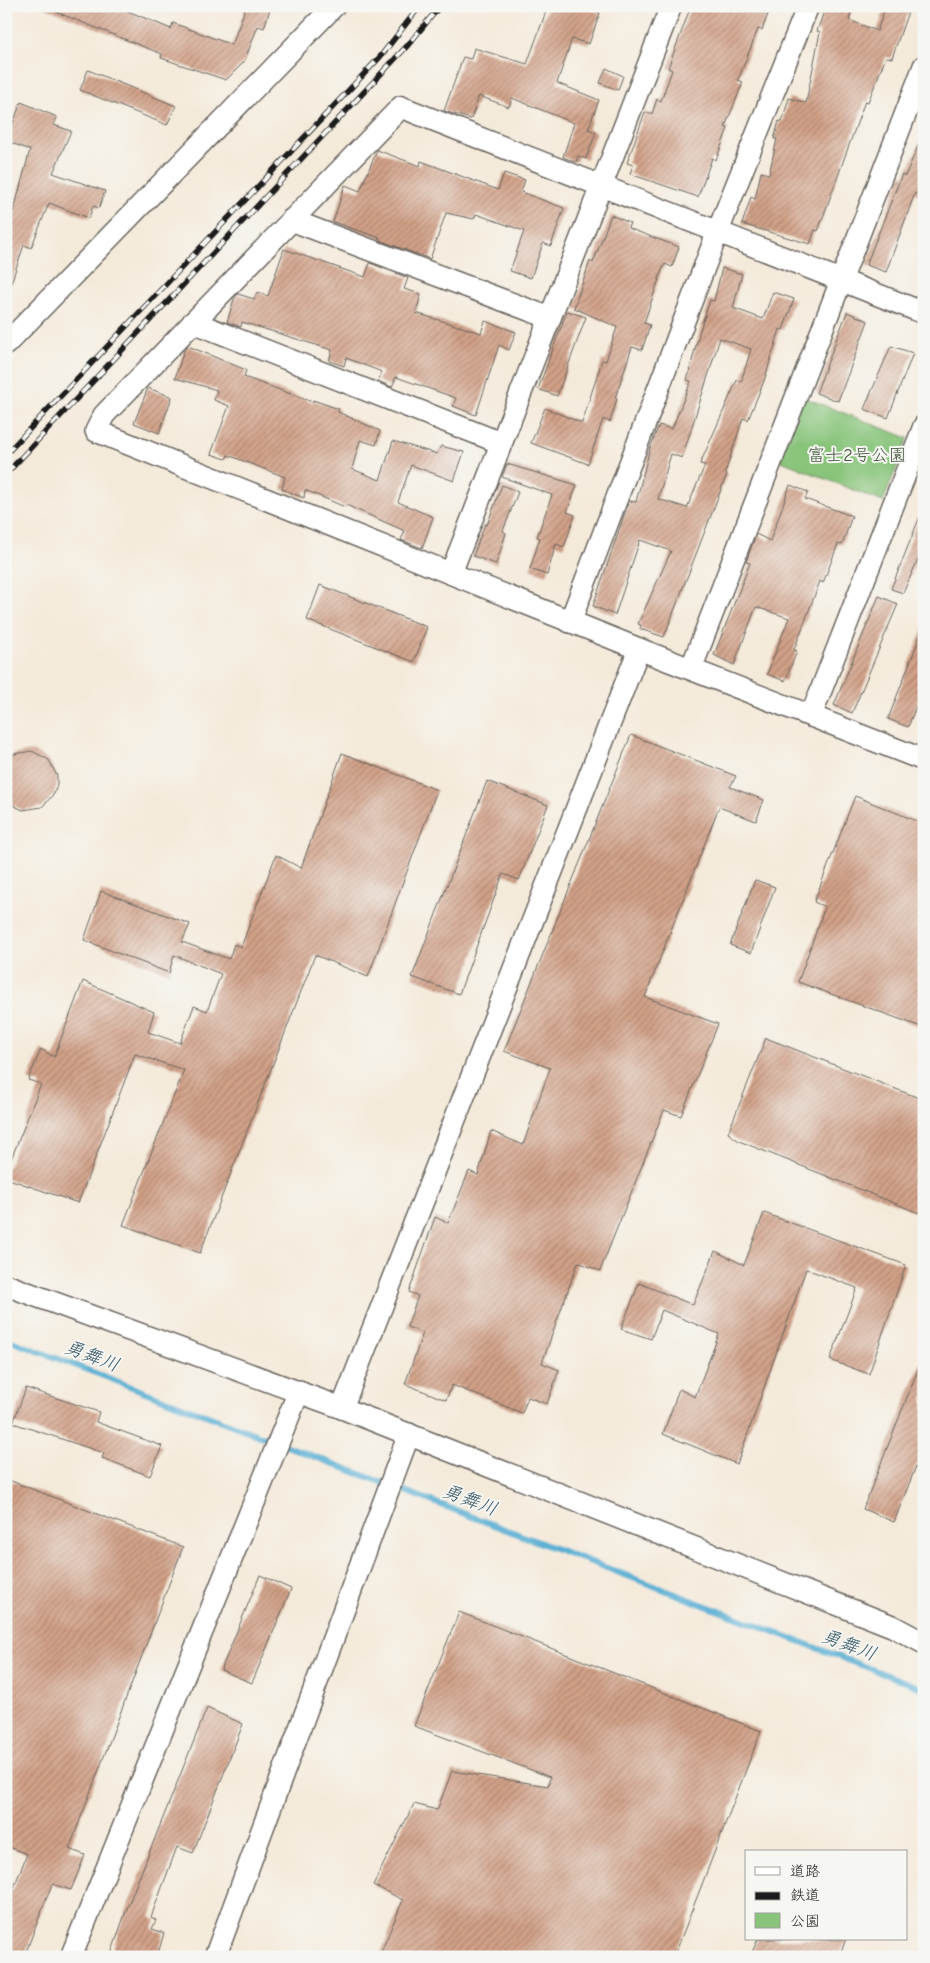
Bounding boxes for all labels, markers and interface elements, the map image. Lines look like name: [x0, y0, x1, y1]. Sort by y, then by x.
park label: 富士2号公園: [807, 445, 907, 466]
water label: 勇舞川: [61, 1336, 123, 1376]
water label: 勇舞川: [439, 1480, 501, 1520]
water label: 勇舞川: [818, 1625, 880, 1665]
legend: [745, 1850, 908, 1940]
text: 道路: [790, 1862, 820, 1880]
text: 鉄道: [790, 1886, 820, 1904]
text: 公園: [790, 1912, 820, 1930]

